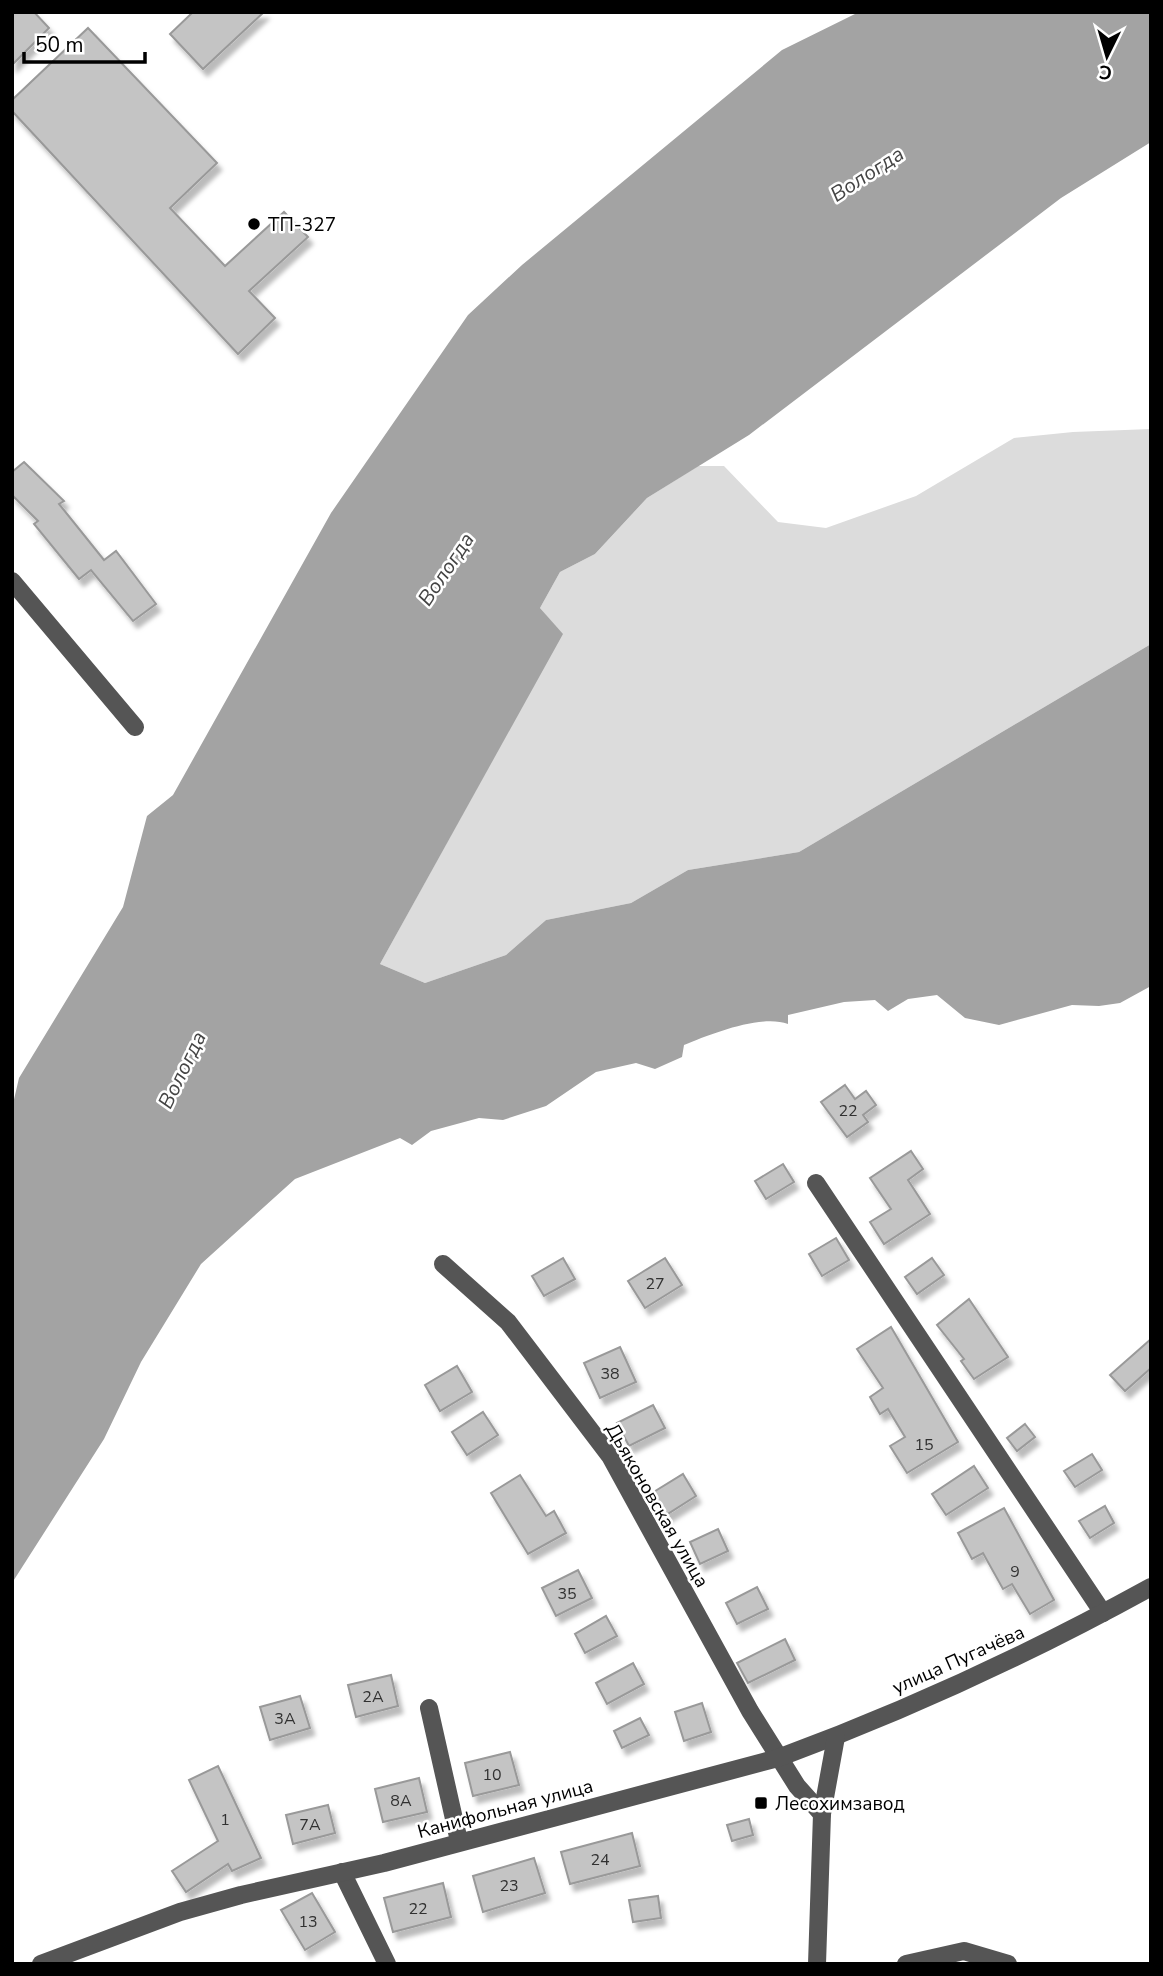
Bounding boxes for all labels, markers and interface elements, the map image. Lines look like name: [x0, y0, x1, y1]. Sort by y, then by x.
scale bar: [24, 21, 145, 65]
north arrow: [1072, 21, 1142, 91]
text: 50 m: [35, 31, 84, 59]
text: С: [1098, 58, 1113, 85]
water label: Вологда: [825, 140, 909, 208]
place label: ТП-327: [268, 212, 336, 238]
marker: ТП-327: [246, 216, 262, 232]
water label: Вологда: [411, 527, 481, 611]
water label: Вологда: [151, 1027, 213, 1113]
house number: 22: [838, 1100, 858, 1122]
house number: 27: [645, 1273, 665, 1295]
house number: 38: [600, 1363, 620, 1385]
street label: Дьяконовская улица: [599, 1419, 715, 1592]
house number: 15: [914, 1434, 934, 1456]
house number: 9: [1010, 1561, 1020, 1583]
house number: 35: [557, 1583, 577, 1605]
street label: улица Пугачёва: [888, 1619, 1029, 1701]
house number: 2А: [362, 1686, 384, 1708]
house number: 3А: [274, 1708, 296, 1730]
house number: 10: [482, 1764, 502, 1786]
street label: Канифольная улица: [414, 1773, 596, 1845]
house number: 8А: [390, 1790, 412, 1812]
place label: Лесохимзавод: [775, 1791, 905, 1817]
marker: Лесохимзавод: [753, 1795, 769, 1811]
house number: 1: [220, 1809, 230, 1831]
house number: 7А: [299, 1814, 321, 1836]
house number: 24: [590, 1849, 610, 1871]
house number: 23: [499, 1875, 519, 1897]
house number: 22: [408, 1898, 428, 1920]
house number: 13: [298, 1911, 318, 1933]

